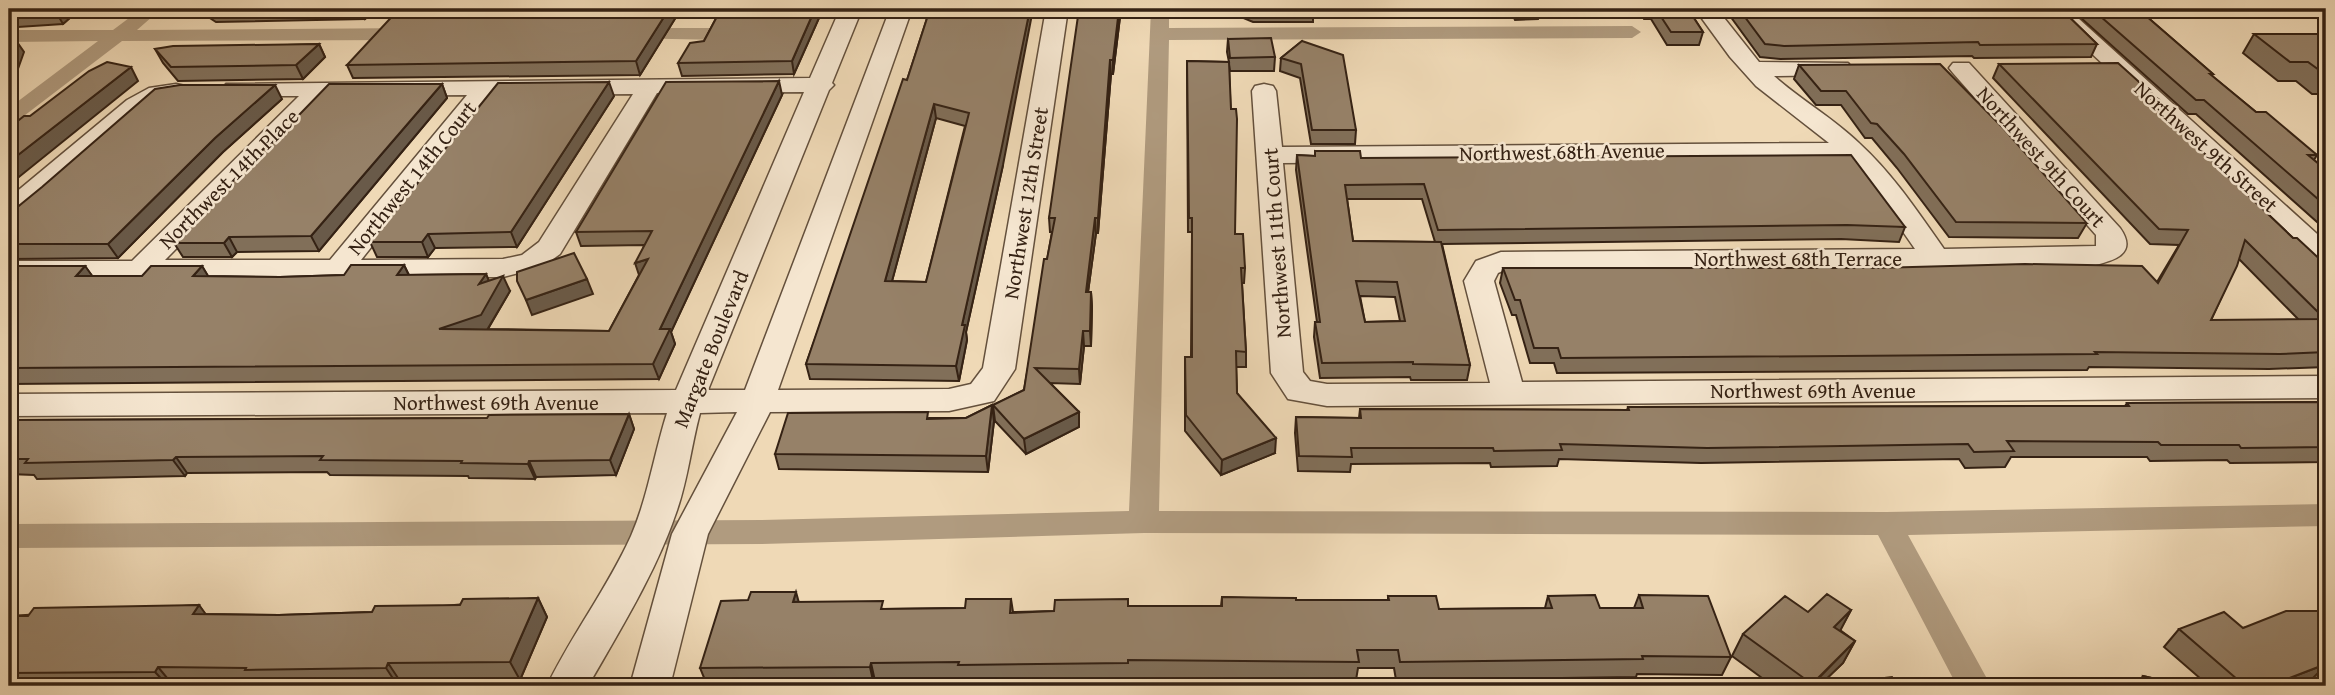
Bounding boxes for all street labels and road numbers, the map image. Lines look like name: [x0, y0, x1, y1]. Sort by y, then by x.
street label: Northwest 9th Street: [2128, 74, 2286, 220]
street label: Northwest 9th Court: [1969, 79, 2114, 235]
street label: Northwest 14th Court: [340, 93, 484, 262]
street label: Northwest 14th Place: [151, 101, 306, 256]
street label: Northwest 12th Street: [995, 104, 1056, 301]
street label: Northwest 68th Avenue: [1459, 134, 1665, 169]
street label: Northwest 11th Court: [1254, 146, 1299, 339]
street label: Northwest 68th Terrace: [1694, 243, 1902, 274]
street label: Margate Boulevard: [665, 265, 757, 432]
street label: Northwest 69th Avenue: [1710, 375, 1916, 406]
street label: Northwest 69th Avenue: [393, 387, 599, 418]

